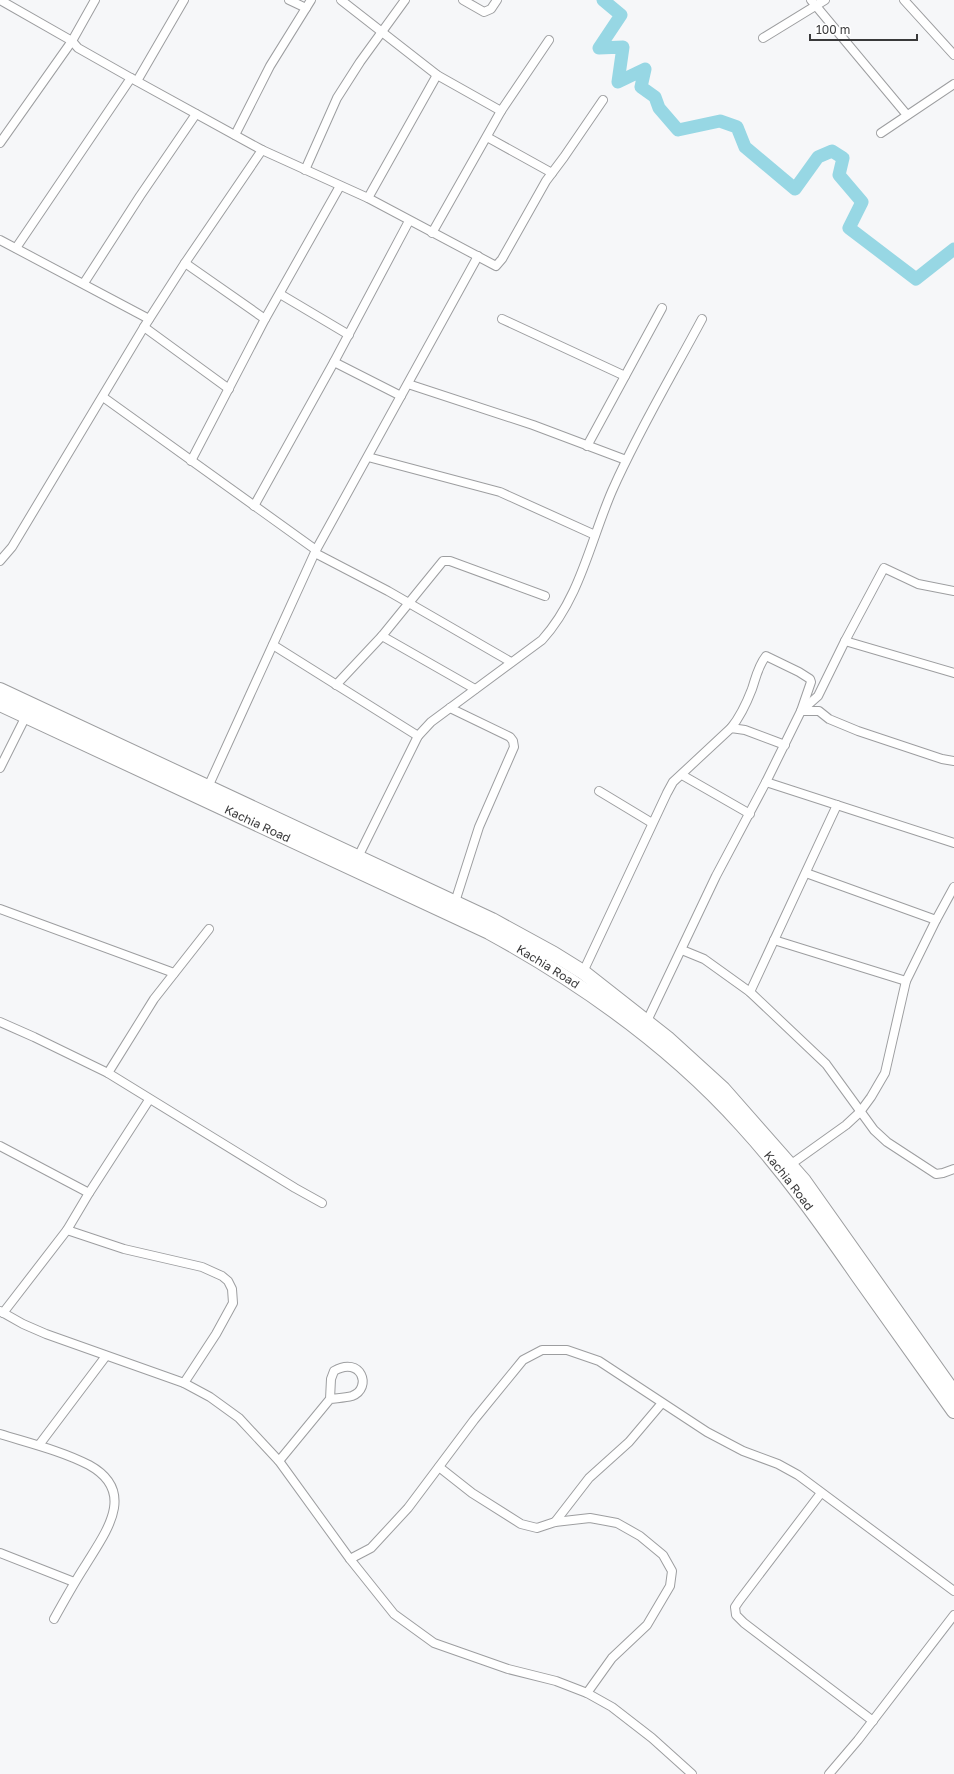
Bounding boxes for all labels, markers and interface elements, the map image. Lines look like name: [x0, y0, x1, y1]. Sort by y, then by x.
scale bar: [810, 16, 917, 42]
text: 100 m: [816, 22, 850, 37]
street label: Kachia Road: [222, 802, 293, 845]
street label: Kachia Road: [514, 941, 583, 992]
street label: Kachia Road: [761, 1148, 817, 1213]

